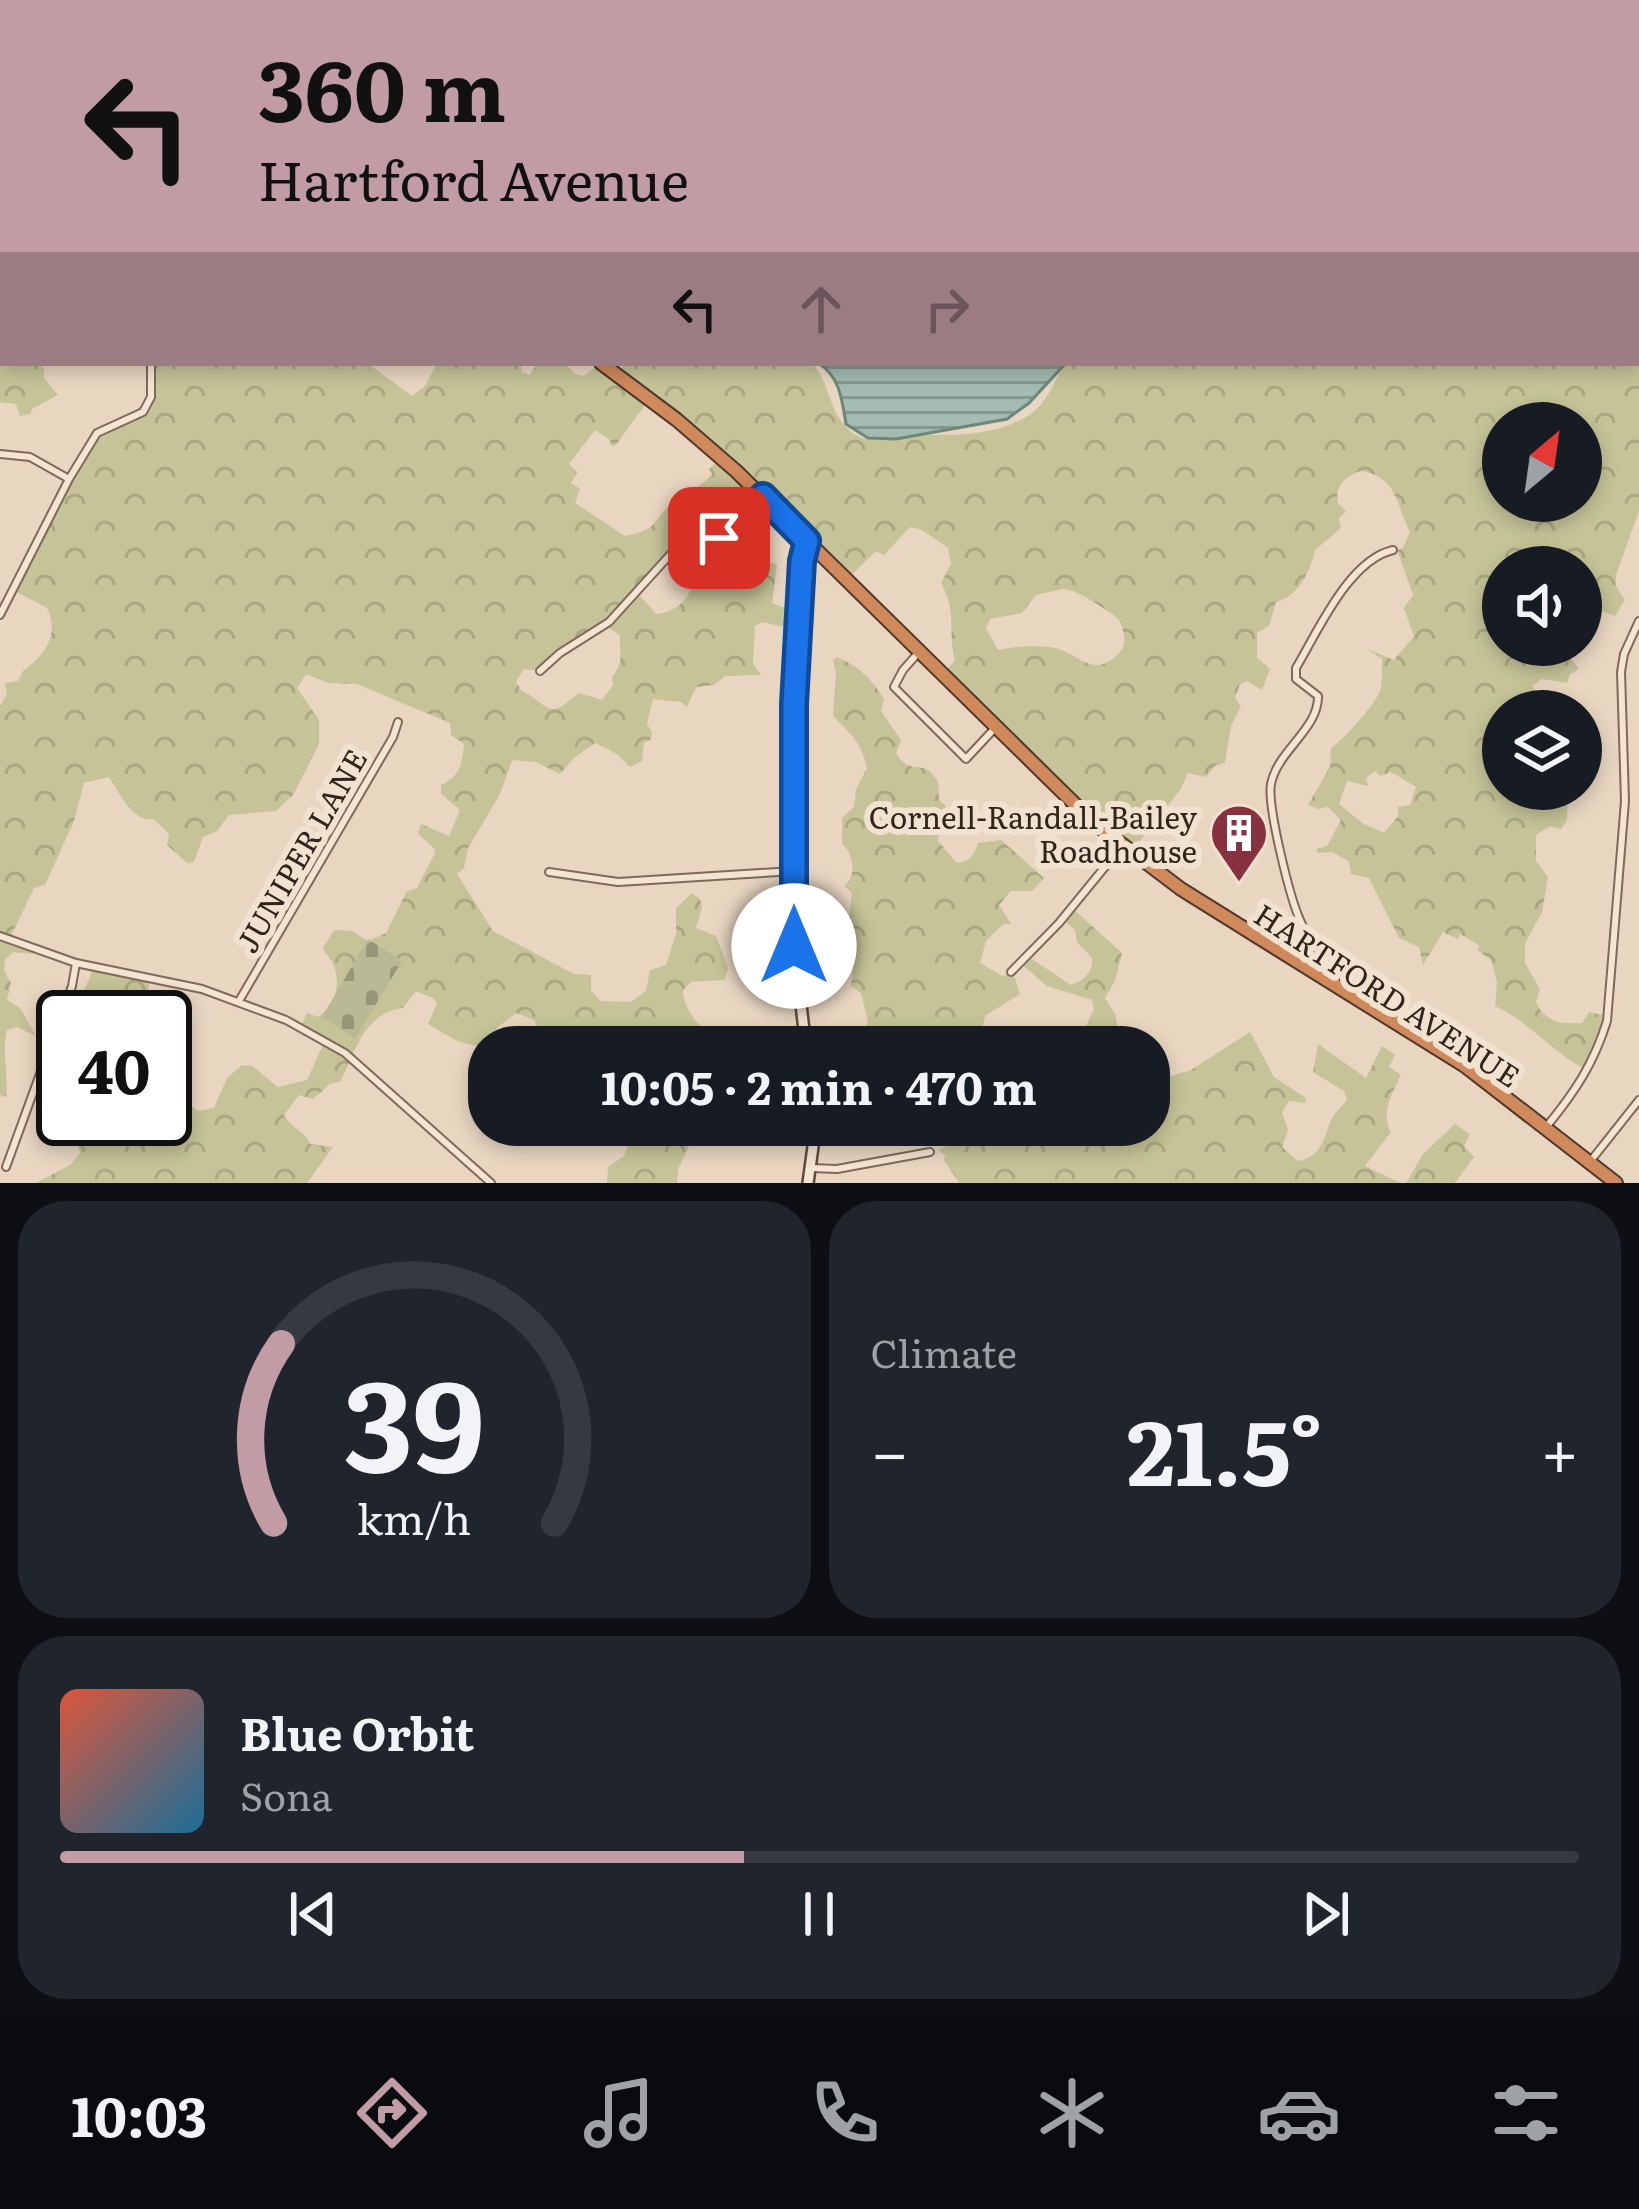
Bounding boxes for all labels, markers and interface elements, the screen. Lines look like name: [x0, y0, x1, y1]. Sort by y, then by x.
text: 360 m: [258, 23, 506, 148]
icon: left: [60, 48, 216, 204]
text: Hartford Avenue: [258, 137, 689, 218]
icon: left: [662, 276, 728, 342]
icon: ahead: [788, 276, 854, 342]
icon: right: [914, 276, 980, 342]
north arrow: [1482, 402, 1602, 522]
map controls: [1482, 402, 1602, 810]
pin: [668, 487, 770, 589]
icon: arrive: [686, 505, 752, 571]
button: sound: [1482, 546, 1602, 666]
button: layers: [1482, 690, 1602, 810]
street label: JUNIPER LANE: [224, 740, 376, 960]
place label: Cornell-Randall-Bailey Roadhouse: [869, 794, 1198, 872]
building icon: Cornell-Randall-Bailey Roadhouse: [1208, 802, 1270, 884]
position arrow: [731, 883, 857, 1009]
street label: HARTFORD AVENUE: [1247, 891, 1529, 1097]
speed limit sign: 40: [36, 990, 192, 1146]
text: 10:05 · 2 min · 470 m: [601, 1052, 1037, 1119]
text: Climate: [871, 1322, 1017, 1380]
text: 39: [344, 1325, 485, 1510]
text: 21.5°: [1127, 1380, 1323, 1514]
text: −: [871, 1399, 909, 1497]
text: +: [1541, 1399, 1579, 1497]
text: km/h: [357, 1484, 471, 1547]
text: Blue Orbit: [240, 1698, 474, 1765]
text: Sona: [240, 1765, 333, 1823]
icon: previous: [280, 1881, 346, 1947]
icon: pause: [786, 1881, 852, 1947]
icon: next: [1293, 1881, 1359, 1947]
icon: directions: [350, 2071, 434, 2155]
icon: music: [577, 2071, 661, 2155]
icon: phone: [803, 2071, 887, 2155]
icon: climate: [1030, 2071, 1114, 2155]
icon: car: [1257, 2071, 1341, 2155]
icon: filters: [1484, 2071, 1568, 2155]
text: 10:03: [71, 2073, 207, 2154]

